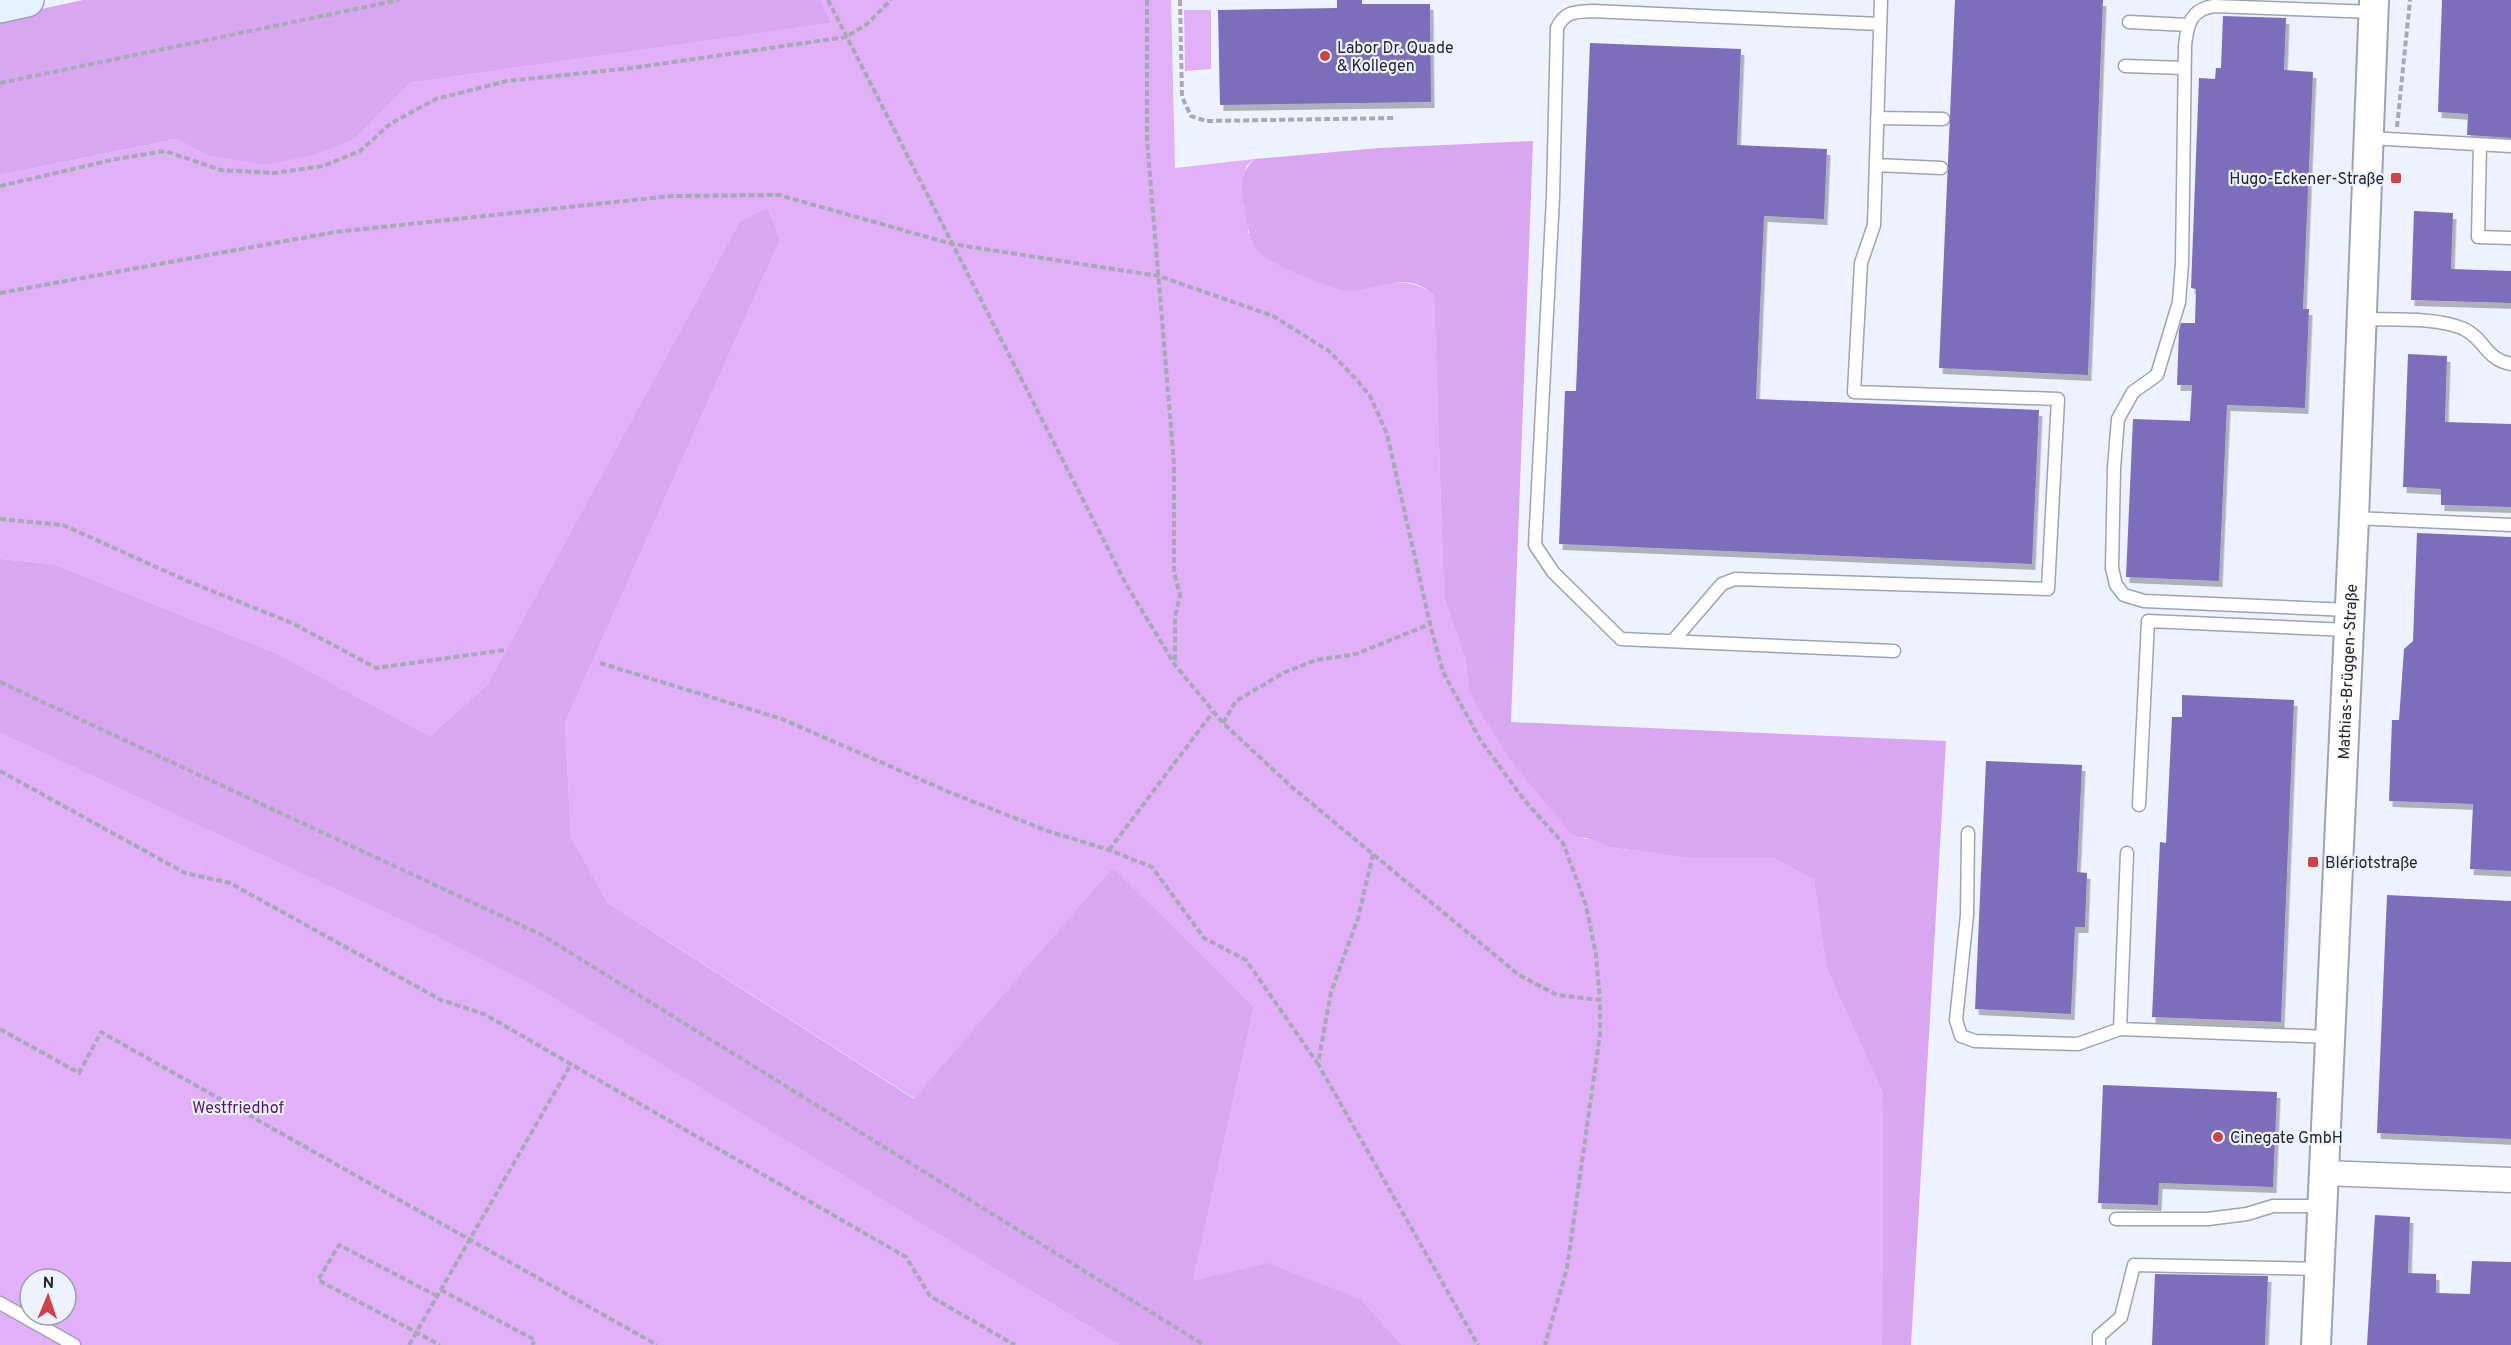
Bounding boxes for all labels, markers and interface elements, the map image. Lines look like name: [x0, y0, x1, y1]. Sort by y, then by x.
place label: Labor Dr. Quade & Kollegen: [1337, 39, 1454, 77]
marker: Labor Dr. Quade & Kollegen: [1318, 49, 1332, 63]
place label: Hugo-Eckener-Straße: [2229, 170, 2384, 190]
marker: Hugo-Eckener-Straße: [2389, 171, 2403, 185]
street label: Mathias-Brüggen-Straße: [2335, 584, 2363, 760]
place label: Blériotstraße: [2325, 854, 2418, 874]
marker: Blériotstraße: [2306, 855, 2320, 869]
park label: Westfriedhof: [192, 1099, 284, 1119]
place label: Cinegate GmbH: [2230, 1129, 2343, 1149]
marker: Cinegate GmbH: [2211, 1130, 2225, 1144]
north arrow: [18, 1267, 78, 1327]
text: N: [42, 1274, 55, 1294]

